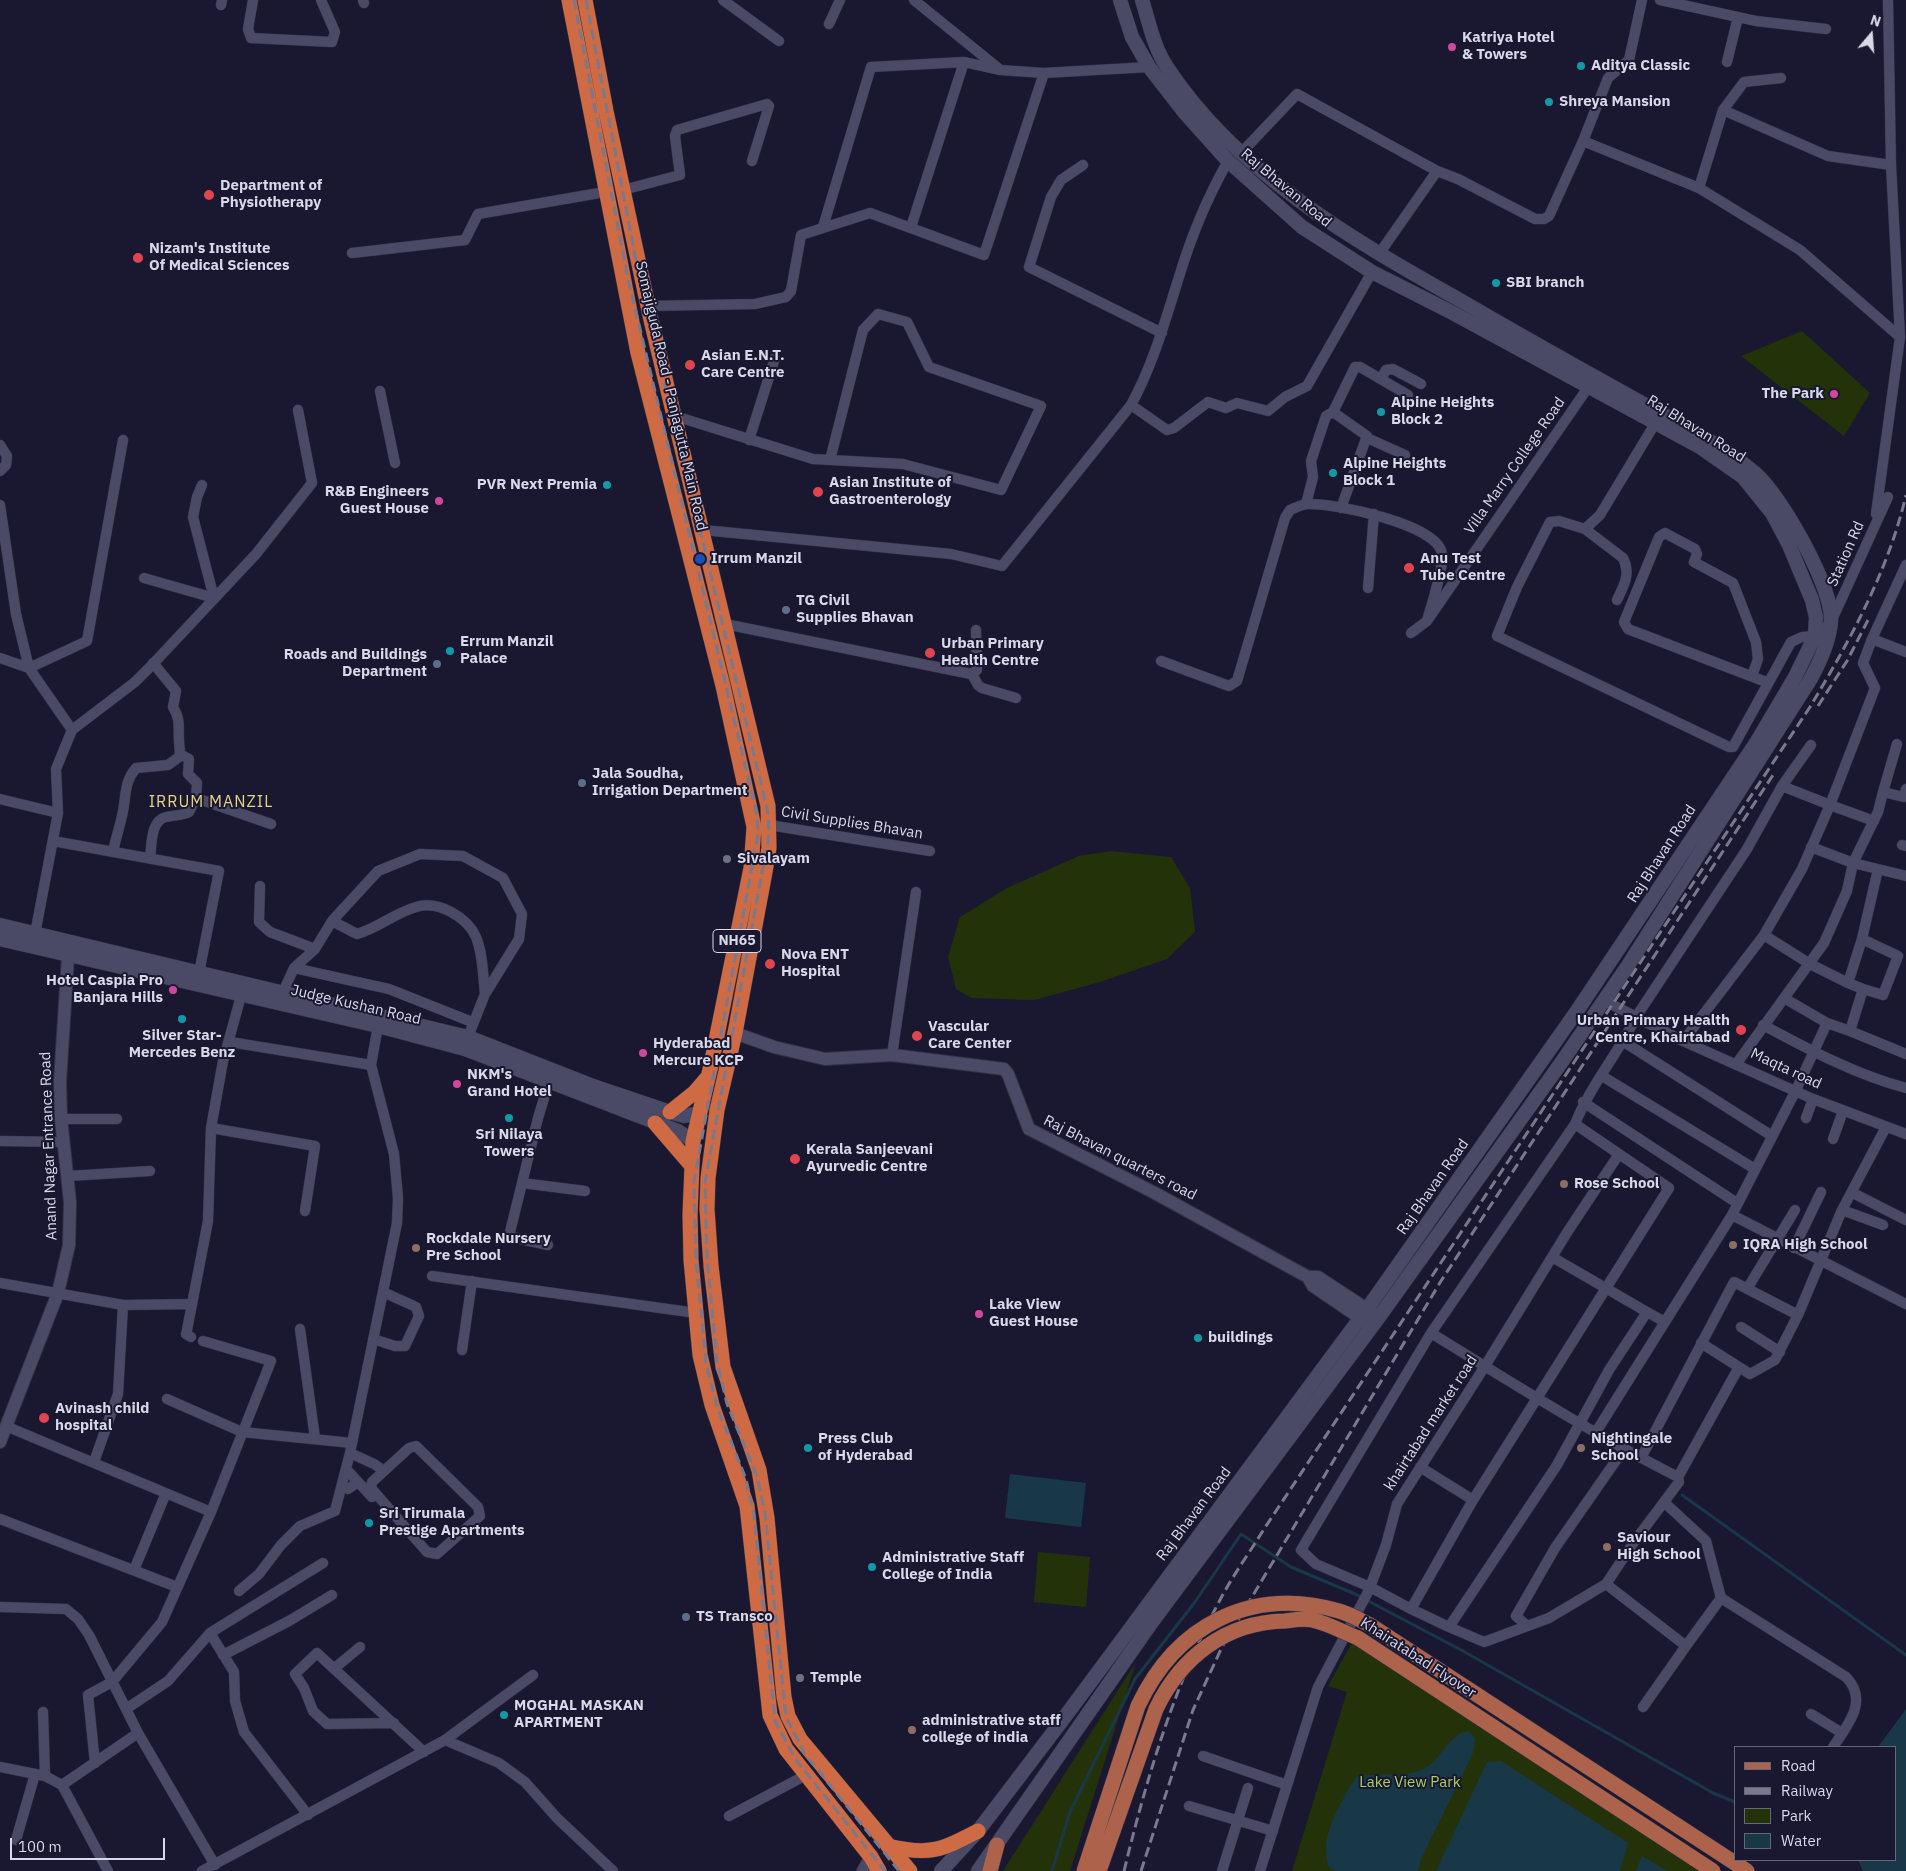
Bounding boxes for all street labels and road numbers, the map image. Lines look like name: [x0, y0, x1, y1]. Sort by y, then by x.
street label: Raj Bhavan Road: [1237, 145, 1335, 231]
street label: Somajiguda Road - Panjagutta Main Road: [631, 260, 711, 532]
street label: Raj Bhavan Road: [1643, 391, 1749, 467]
street label: Villa Marry College Road: [1461, 394, 1569, 538]
street label: Station Rd: [1824, 519, 1868, 589]
street label: Raj Bhavan Road: [1624, 802, 1700, 906]
street label: Civil Supplies Bhavan: [780, 803, 924, 843]
road number: NH65: [713, 929, 761, 952]
street label: Judge Kushan Road: [289, 981, 423, 1029]
street label: Maqta road: [1748, 1045, 1824, 1093]
street label: Anand Nagar Entrance Road: [37, 1051, 61, 1241]
street label: Raj Bhavan quarters road: [1040, 1112, 1200, 1204]
street label: Raj Bhavan Road: [1393, 1136, 1473, 1238]
street label: khairtabad market road: [1380, 1352, 1482, 1494]
street label: Raj Bhavan Road: [1153, 1464, 1235, 1564]
street label: Khairatabad Flyover: [1357, 1614, 1479, 1702]

